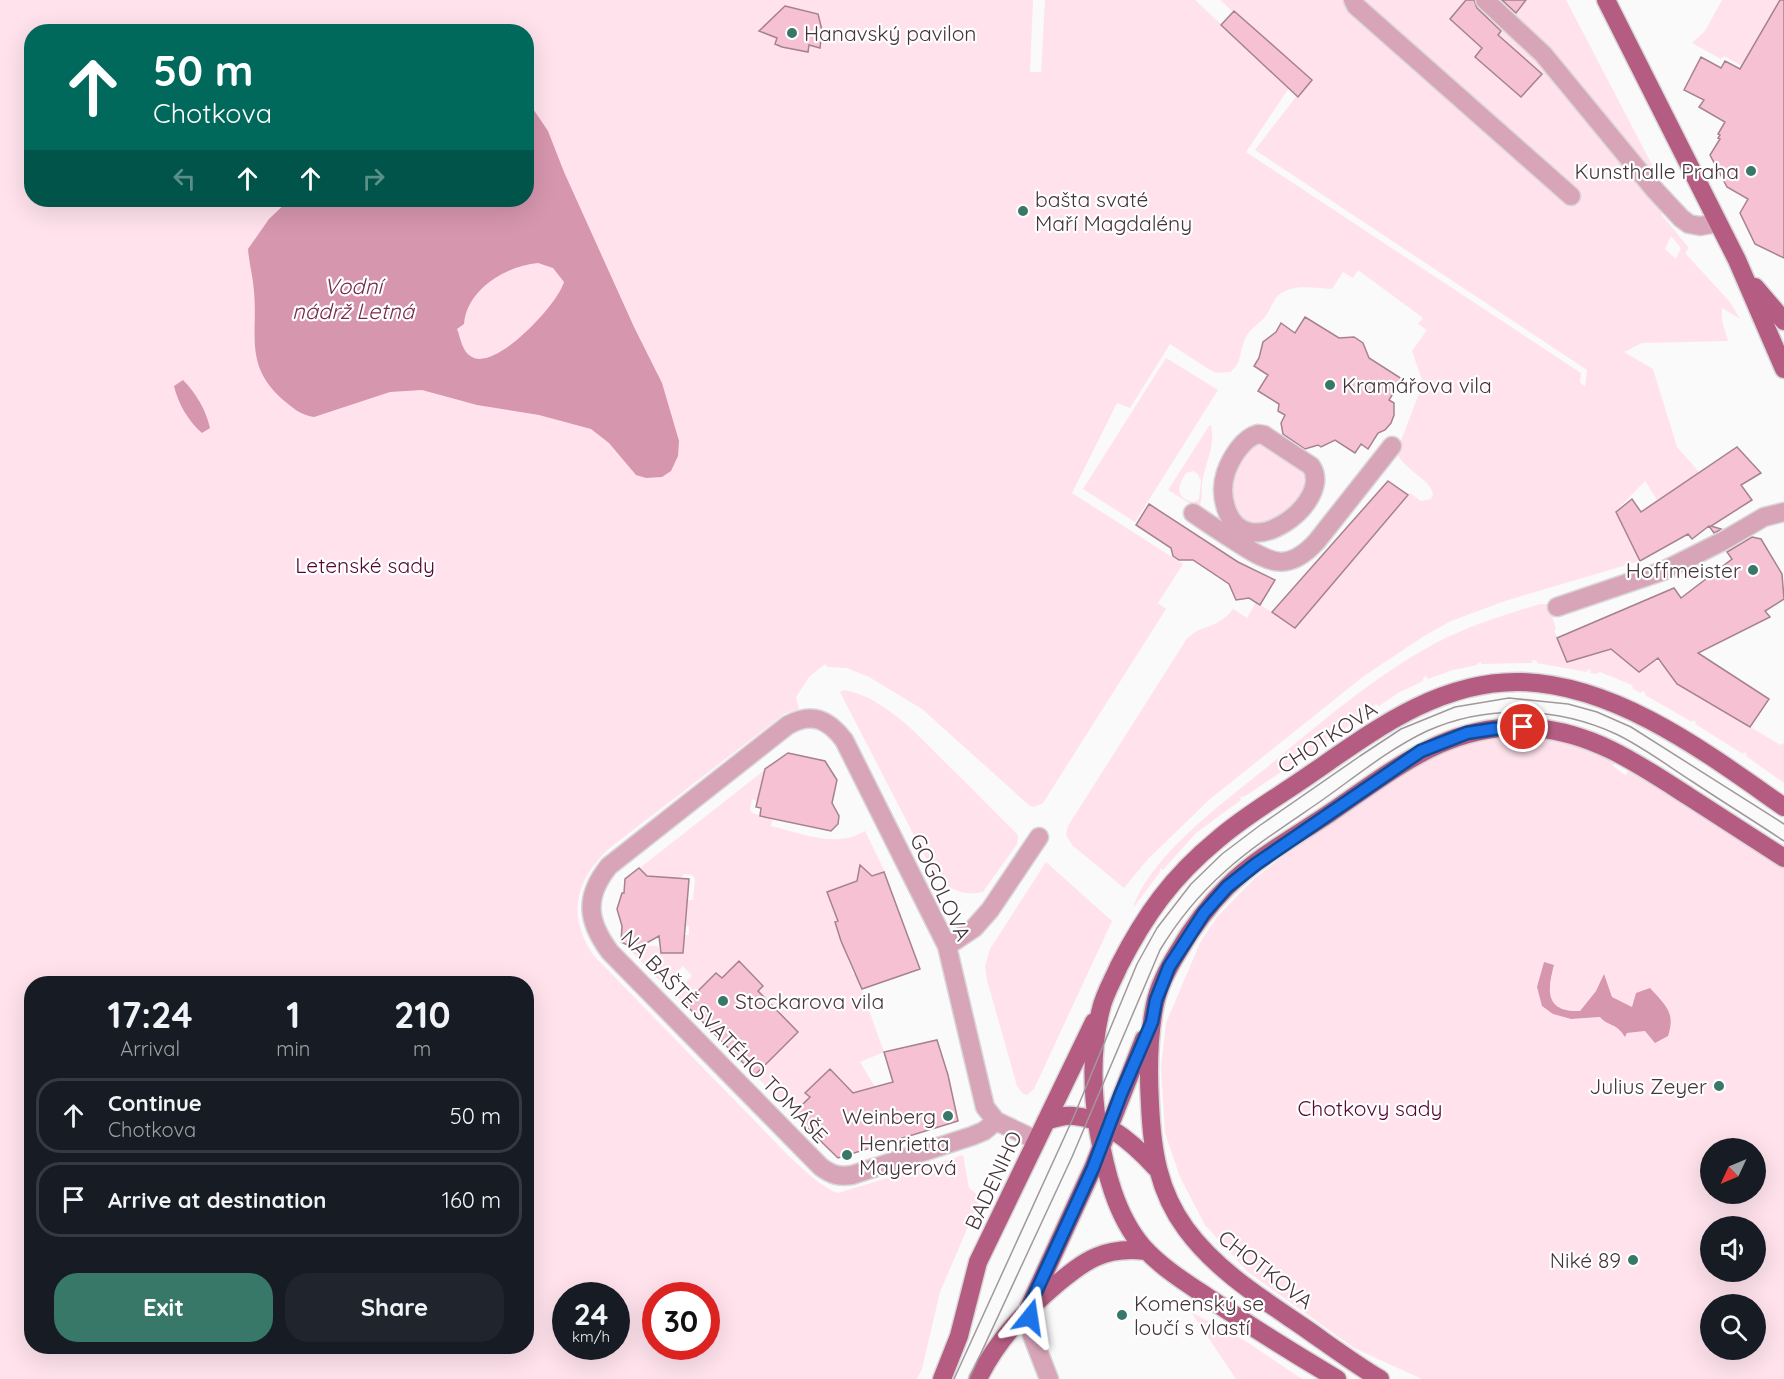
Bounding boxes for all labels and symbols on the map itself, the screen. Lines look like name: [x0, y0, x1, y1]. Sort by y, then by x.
place label: Hanavský pavilon: [804, 20, 976, 46]
marker: Hanavský pavilon: [785, 26, 799, 40]
place label: Kunsthalle Praha: [1575, 158, 1739, 184]
marker: Kunsthalle Praha: [1744, 164, 1758, 178]
place label: bašta svaté Maří Magdalény: [1035, 186, 1192, 236]
marker: bašta svaté Maří Magdalény: [1016, 204, 1030, 218]
water label: Vodní nádrž Letná: [292, 272, 416, 325]
place label: Kramářova vila: [1342, 372, 1492, 398]
marker: Kramářova vila: [1323, 378, 1337, 392]
park label: Letenské sady: [295, 552, 435, 578]
place label: Hoffmeister: [1626, 557, 1741, 583]
marker: Hoffmeister: [1746, 563, 1760, 577]
street label: CHOTKOVA: [1272, 695, 1382, 779]
pin: [1497, 701, 1548, 752]
street label: GOGOLOVA: [905, 829, 977, 945]
street label: NA BAŠTĚ SVATÉHO TOMÁŠE: [616, 924, 834, 1148]
place label: Stockarova vila: [735, 988, 884, 1014]
marker: Stockarova vila: [716, 994, 730, 1008]
place label: Julius Zeyer: [1589, 1073, 1707, 1099]
marker: Julius Zeyer: [1712, 1079, 1726, 1093]
park label: Chotkovy sady: [1298, 1095, 1442, 1121]
place label: Weinberg: [842, 1103, 936, 1129]
marker: Weinberg: [941, 1109, 955, 1123]
street label: BADENIHO: [959, 1126, 1027, 1234]
place label: Henrietta Mayerová: [859, 1130, 957, 1180]
north arrow: [1700, 1138, 1766, 1204]
marker: Henrietta Mayerová: [840, 1148, 854, 1162]
street label: CHOTKOVA: [1213, 1224, 1319, 1314]
place label: Niké 89: [1550, 1247, 1621, 1273]
marker: Niké 89: [1626, 1253, 1640, 1267]
speed limit sign: 30: [642, 1282, 720, 1360]
position arrow: [998, 1285, 1062, 1349]
place label: Komenský se loučí s vlastí: [1134, 1290, 1264, 1340]
marker: Komenský se loučí s vlastí: [1115, 1308, 1129, 1322]

